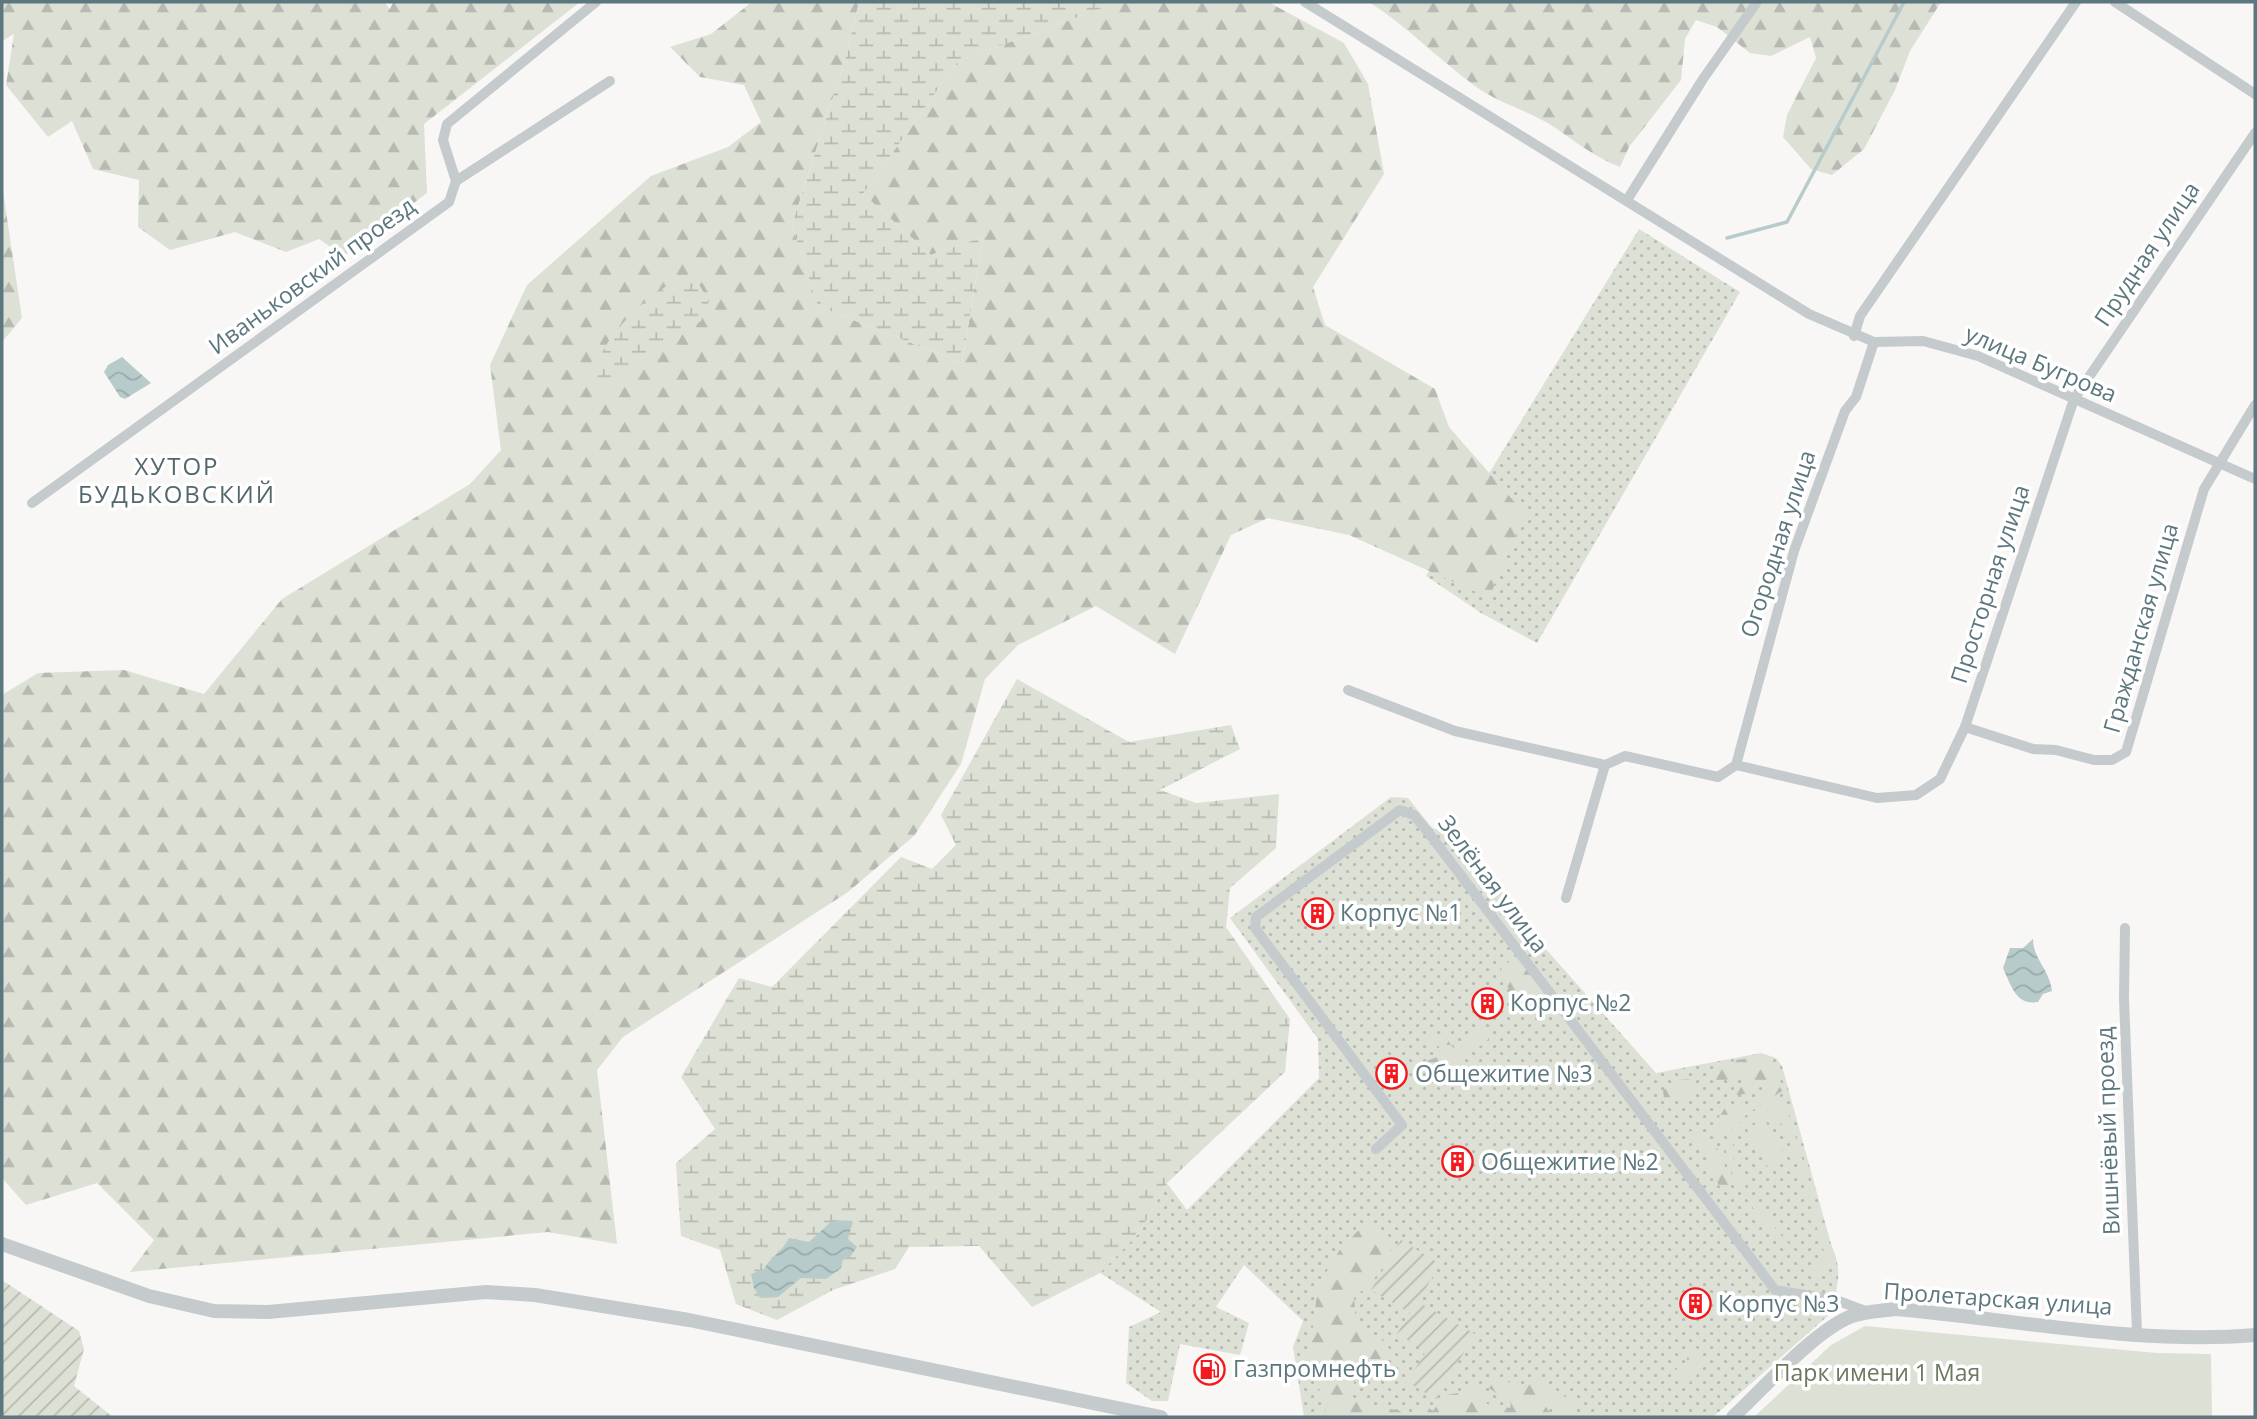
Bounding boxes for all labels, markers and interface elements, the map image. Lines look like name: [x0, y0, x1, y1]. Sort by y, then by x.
street label: Прудная улица: [2086, 175, 2206, 332]
street label: Иваньковский проезд: [202, 189, 421, 361]
street label: улица Бугрова: [1961, 317, 2122, 409]
street label: Огородная улица: [1732, 446, 1822, 642]
district label: ХУТОР БУДЬКОВСКИЙ: [78, 449, 276, 510]
street label: Просторная улица: [1942, 480, 2036, 687]
street label: Гражданская улица: [2095, 519, 2185, 737]
street label: Зелёная улица: [1431, 808, 1556, 959]
building icon: Корпус №1: [1300, 896, 1334, 930]
place label: Корпус №1: [1340, 896, 1461, 928]
building icon: Корпус №2: [1470, 986, 1504, 1020]
place label: Корпус №2: [1510, 986, 1631, 1018]
street label: Вишнёвый проезд: [2087, 1026, 2127, 1236]
building icon: Общежитие №3: [1375, 1057, 1409, 1091]
place label: Общежитие №3: [1415, 1057, 1593, 1089]
building icon: Общежитие №2: [1441, 1145, 1475, 1179]
place label: Общежитие №2: [1481, 1145, 1659, 1177]
street label: Пролетарская улица: [1883, 1274, 2114, 1322]
building icon: Корпус №3: [1678, 1287, 1712, 1321]
place label: Корпус №3: [1718, 1287, 1839, 1319]
fuel station icon: Газпромнефть: [1193, 1352, 1227, 1386]
place label: Газпромнефть: [1233, 1352, 1396, 1384]
park label: Парк имени 1 Мая: [1774, 1356, 1980, 1388]

